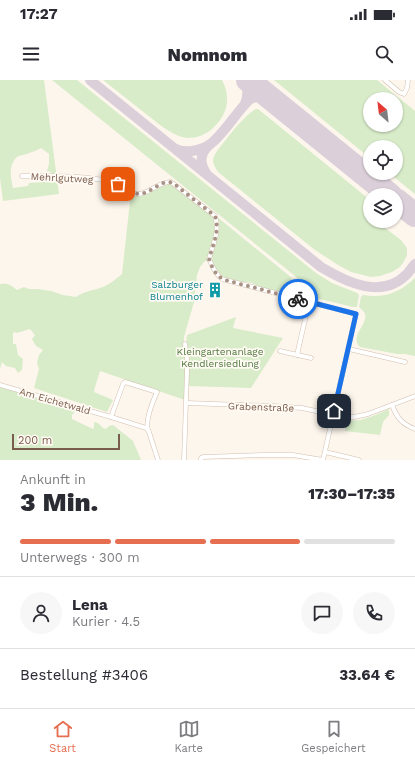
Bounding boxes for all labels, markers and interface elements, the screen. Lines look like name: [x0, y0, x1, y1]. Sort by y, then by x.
text: 17:27: [20, 5, 58, 23]
icon: menu: [20, 43, 42, 65]
icon: search: [373, 43, 395, 65]
text: Nomnom: [168, 44, 247, 65]
north arrow: [363, 92, 403, 132]
map controls: [363, 92, 403, 228]
button: locate: [363, 140, 403, 180]
pin: [101, 167, 135, 201]
street label: Mehrlgutweg: [30, 171, 94, 185]
icon: bag: [107, 173, 129, 195]
button: layers: [363, 188, 403, 228]
place label: Salzburger Blumenhof: [150, 279, 203, 302]
courier: [278, 279, 318, 319]
building icon: Salzburger Blumenhof: [206, 281, 224, 299]
icon: bike: [287, 288, 309, 310]
park label: Kleingartenanlage Kendlersiedlung: [177, 346, 264, 369]
street label: Am Eichetwald: [18, 386, 92, 416]
pin: [317, 394, 351, 428]
street label: Grabenstraße: [228, 400, 294, 414]
icon: home: [323, 400, 345, 422]
scale bar: [12, 432, 120, 451]
text: 200 m: [18, 434, 52, 447]
text: Ankunft in: [20, 472, 86, 487]
text: 17:30–17:35: [308, 485, 395, 503]
text: 3 Min.: [20, 487, 98, 517]
text: Unterwegs · 300 m: [20, 550, 140, 565]
button: person: [20, 592, 62, 634]
button: chat: [301, 592, 343, 634]
button: phone: [353, 592, 395, 634]
text: Lena: [72, 596, 108, 614]
text: Kurier · 4.5: [72, 614, 140, 629]
text: Bestellung #3406: [20, 666, 148, 684]
text: 33.64 €: [339, 666, 395, 684]
tab: Start: [49, 718, 76, 755]
tab: Karte: [174, 718, 203, 755]
tab: Gespeichert: [301, 718, 366, 755]

